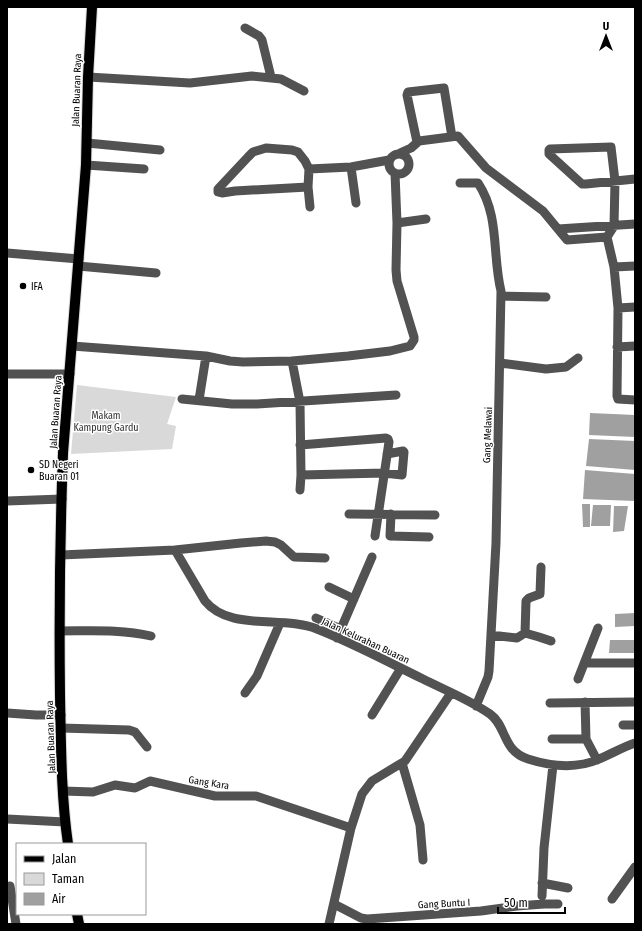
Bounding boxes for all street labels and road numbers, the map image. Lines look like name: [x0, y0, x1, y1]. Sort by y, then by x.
street label: Jalan Buaran Raya: [70, 53, 84, 127]
street label: Jalan Buaran Raya: [47, 375, 65, 449]
street label: Gang Melawai: [481, 407, 495, 463]
street label: Jalan Kelurahan Buaran: [320, 615, 411, 667]
street label: Jalan Buaran Raya: [44, 700, 58, 774]
street label: Gang Kara: [188, 774, 230, 792]
street label: Gang Buntu I: [418, 897, 471, 911]

